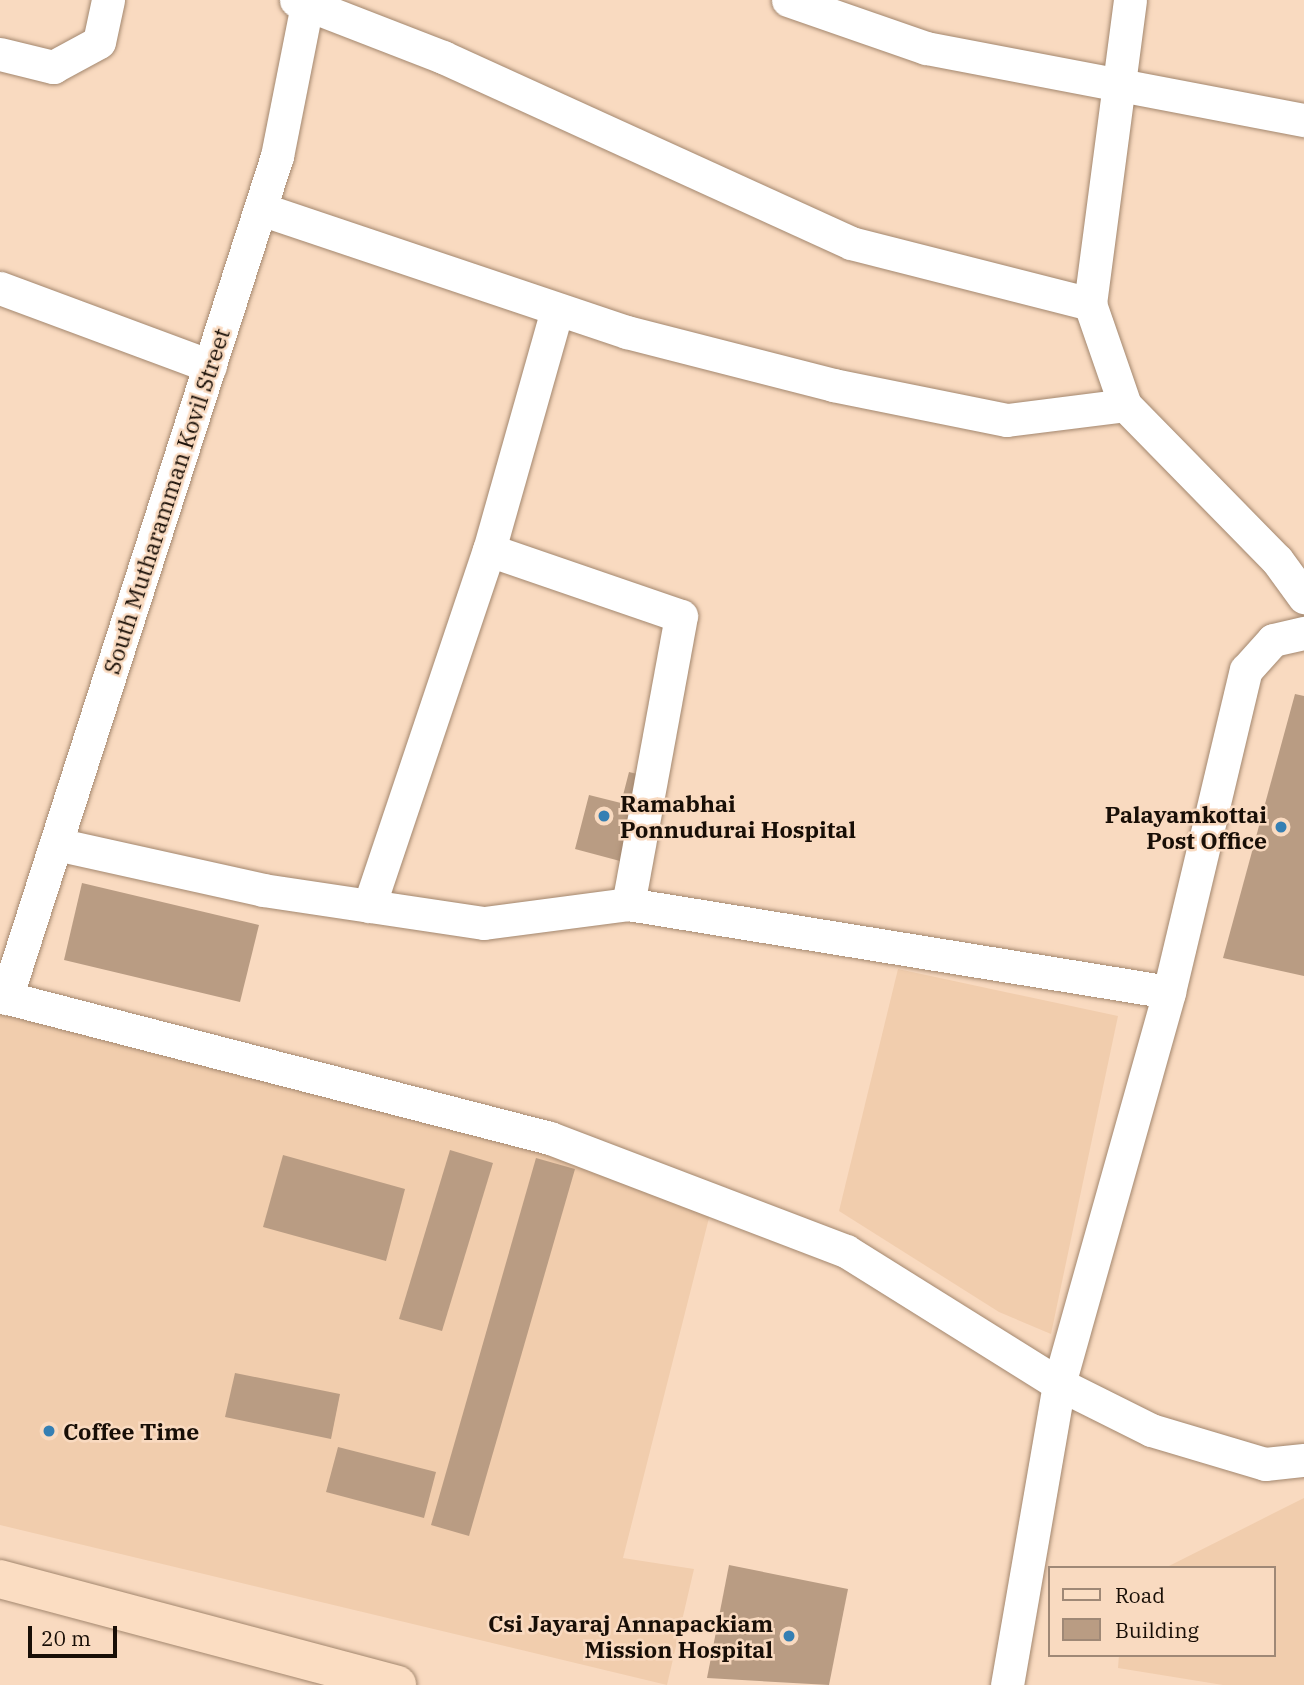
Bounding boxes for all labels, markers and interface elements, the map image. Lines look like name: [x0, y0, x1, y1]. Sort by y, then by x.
street label: South Mutharamman Kovil Street: [97, 325, 235, 677]
place label: Ramabhai Ponnudurai Hospital: [620, 789, 856, 843]
place label: Palayamkottai Post Office: [1105, 800, 1267, 854]
marker: Ramabhai Ponnudurai Hospital: [594, 806, 614, 826]
marker: Palayamkottai Post Office: [1273, 819, 1289, 835]
place label: Coffee Time: [63, 1417, 199, 1445]
marker: Coffee Time: [41, 1423, 57, 1439]
legend: [1048, 1566, 1276, 1657]
text: Road: [1115, 1581, 1165, 1609]
place label: Csi Jayaraj Annapackiam Mission Hospital: [488, 1609, 773, 1663]
scale bar: [32, 1612, 121, 1656]
text: Building: [1115, 1616, 1199, 1644]
text: 20 m: [41, 1624, 91, 1652]
marker: Csi Jayaraj Annapackiam Mission Hospital: [779, 1626, 799, 1646]

